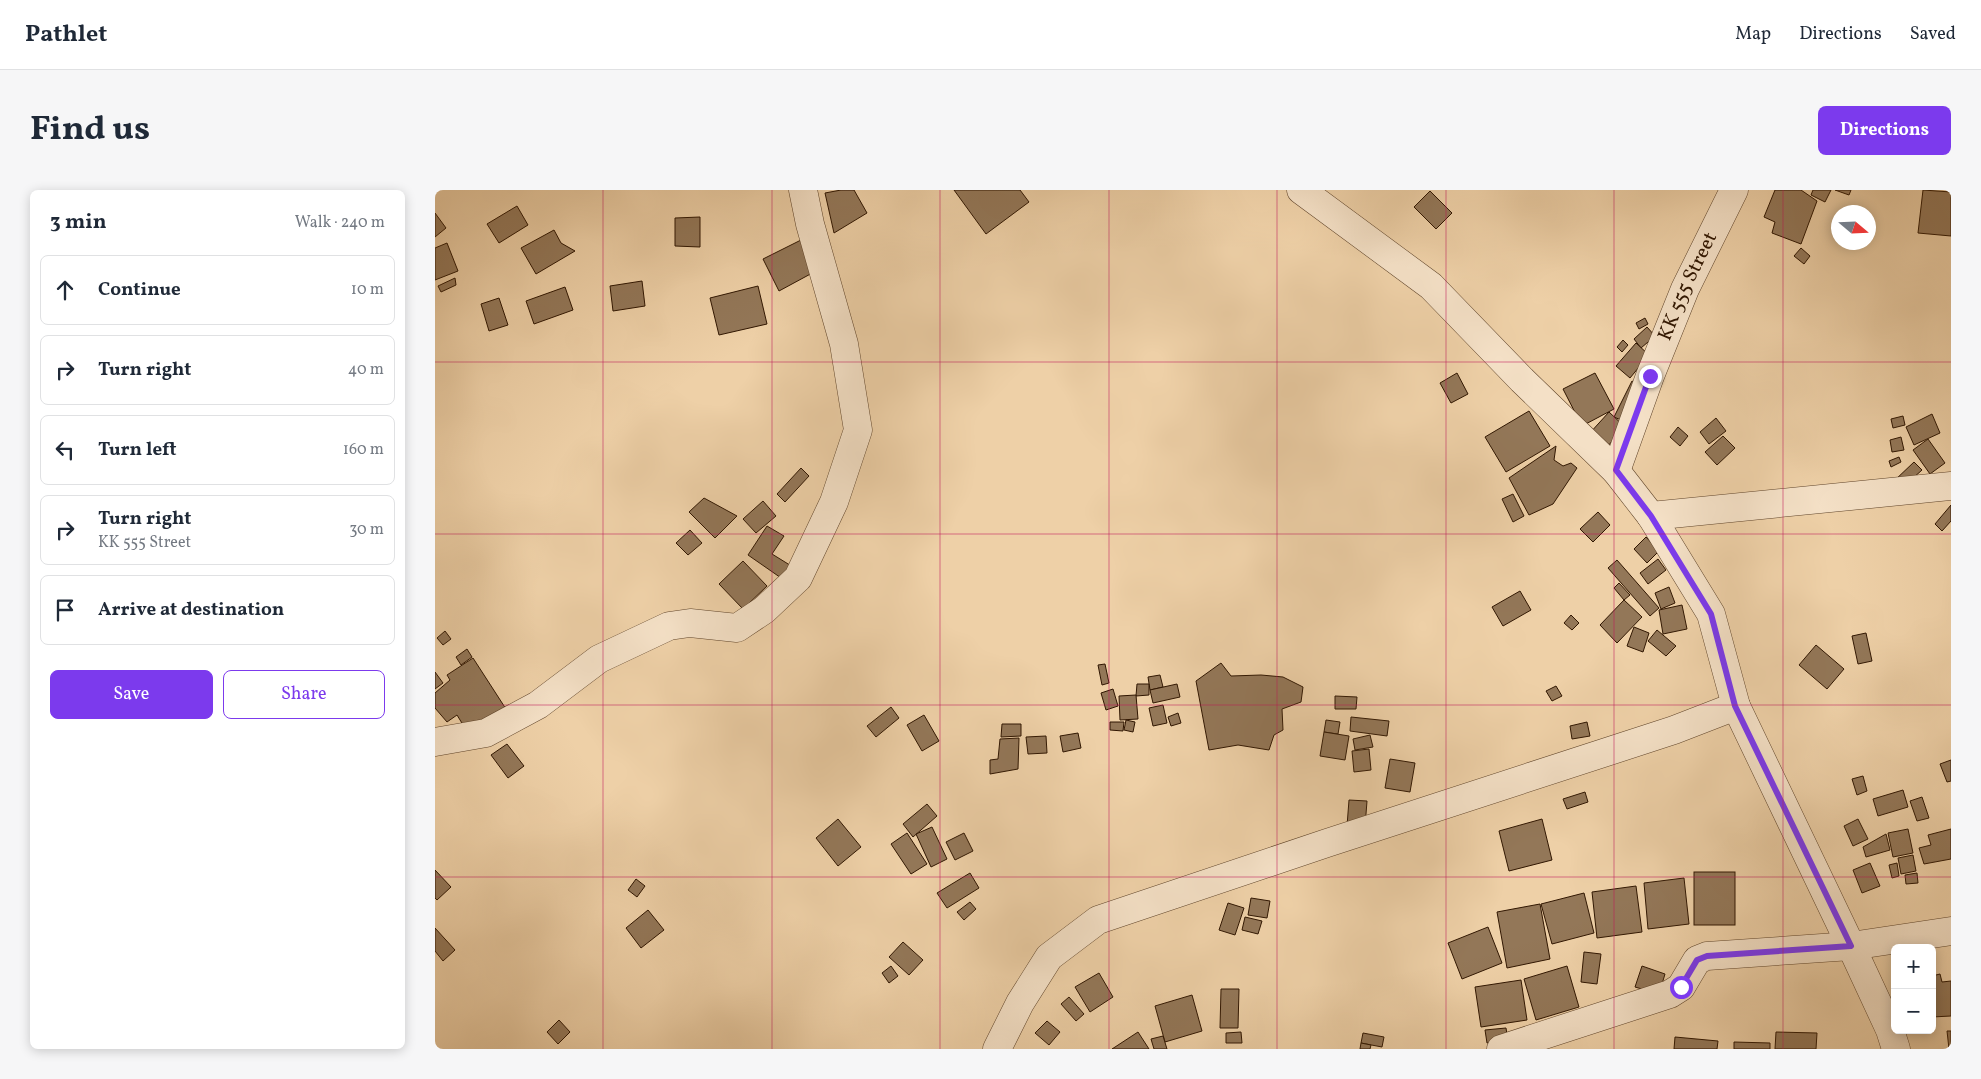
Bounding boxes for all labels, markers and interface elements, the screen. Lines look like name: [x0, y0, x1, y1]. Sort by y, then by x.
text: Pathlet: [25, 18, 107, 52]
text: Map: [1735, 22, 1771, 47]
text: Directions: [1799, 22, 1882, 47]
text: Saved: [1910, 22, 1956, 47]
text: Find us: [30, 106, 150, 154]
button: Directions: [1818, 106, 1951, 155]
north arrow: [1831, 205, 1876, 250]
text: 3 min: [50, 208, 106, 237]
text: Walk · 240 m: [295, 212, 385, 234]
street label: KK 555 Street: [1652, 228, 1725, 345]
icon: ahead: [51, 276, 79, 304]
text: Continue: [98, 277, 181, 303]
text: 10 m: [351, 279, 384, 301]
icon: right: [51, 356, 79, 384]
text: Turn right: [98, 357, 191, 383]
text: 40 m: [348, 359, 384, 381]
route end: [1639, 365, 1662, 388]
icon: left: [51, 436, 79, 464]
text: Turn left: [98, 437, 177, 463]
text: 160 m: [343, 439, 384, 461]
text: Turn right: [98, 506, 191, 532]
icon: right: [51, 516, 79, 544]
text: 30 m: [349, 519, 384, 541]
text: KK 555 Street: [98, 532, 191, 554]
icon: arrive: [51, 596, 79, 624]
text: Arrive at destination: [98, 597, 284, 623]
button: Save: [50, 670, 213, 719]
button: Share: [223, 670, 385, 719]
map controls: [1891, 944, 1936, 1034]
button: +: [1891, 944, 1936, 989]
route start: [1670, 976, 1693, 999]
button: −: [1891, 989, 1936, 1034]

